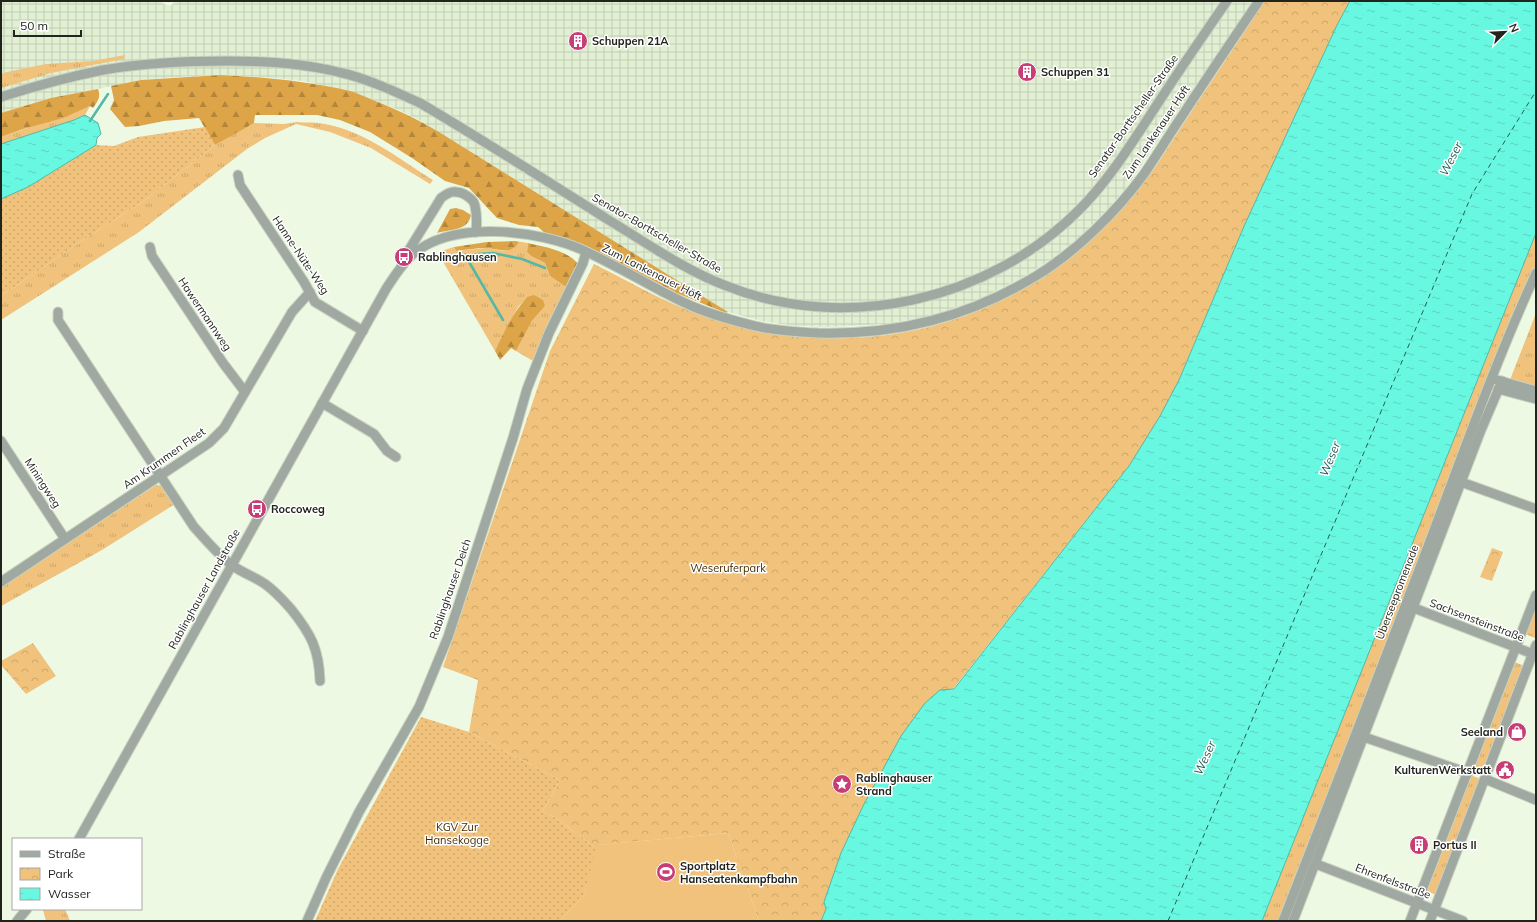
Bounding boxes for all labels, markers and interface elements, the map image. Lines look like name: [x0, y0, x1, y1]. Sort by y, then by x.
scale bar: [14, 12, 81, 38]
north arrow: [1485, 12, 1525, 52]
text: 50 m: [20, 18, 48, 33]
text: N: [1506, 21, 1522, 35]
building icon: Schuppen 21A: [567, 30, 589, 52]
place label: Schuppen 21A: [592, 34, 669, 48]
street label: Senator-Borttscheller-Straße: [1085, 52, 1181, 180]
building icon: Schuppen 31: [1016, 61, 1038, 83]
place label: Schuppen 31: [1041, 65, 1110, 79]
street label: Zum Lankenauer Höft: [1119, 82, 1193, 182]
water label: Weser: [1436, 139, 1466, 178]
street label: Senator-Borttscheller-Straße: [590, 190, 724, 276]
street label: Hanne-Nüte-Weg: [270, 213, 332, 297]
street label: Zum Lankenauer Höft: [600, 241, 704, 303]
bus stop icon: Rablinghausen: [393, 246, 415, 268]
place label: Rablinghausen: [418, 250, 497, 264]
street label: Hawermannweg: [175, 275, 235, 353]
street label: Am Krummen Fleet: [120, 424, 208, 492]
water label: Weser: [1316, 439, 1343, 478]
street label: Miningweg: [22, 456, 64, 510]
bus stop icon: Roccoweg: [246, 498, 268, 520]
place label: Roccoweg: [271, 502, 325, 516]
street label: Rablinghauser Landstraße: [165, 526, 243, 652]
street label: Rablinghauser Deich: [426, 537, 474, 641]
street label: Überseepromenade: [1373, 543, 1421, 641]
park label: Weseruferpark: [690, 561, 766, 575]
street label: Sachsensteinstraße: [1428, 596, 1526, 644]
shop icon: Seeland: [1506, 721, 1528, 743]
place label: Seeland: [1461, 725, 1503, 739]
water label: Weser: [1190, 738, 1219, 777]
public building icon: KulturenWerkstatt: [1494, 759, 1516, 781]
place label: KulturenWerkstatt: [1394, 763, 1491, 777]
place label: Rablinghauser Strand: [856, 771, 933, 798]
place icon: Rablinghauser Strand: [831, 773, 853, 795]
park label: KGV Zur Hansekogge: [425, 820, 489, 847]
building icon: Portus II: [1408, 834, 1430, 856]
legend: [12, 838, 142, 910]
place label: Portus II: [1433, 838, 1477, 852]
text: Straße: [48, 846, 85, 861]
place label: Sportplatz Hanseatenkampfbahn: [680, 859, 798, 886]
street label: Ehrenfelsstraße: [1353, 860, 1433, 902]
sports icon: Sportplatz Hanseatenkampfbahn: [655, 861, 677, 883]
text: Park: [48, 866, 74, 881]
text: Wasser: [48, 886, 91, 901]

